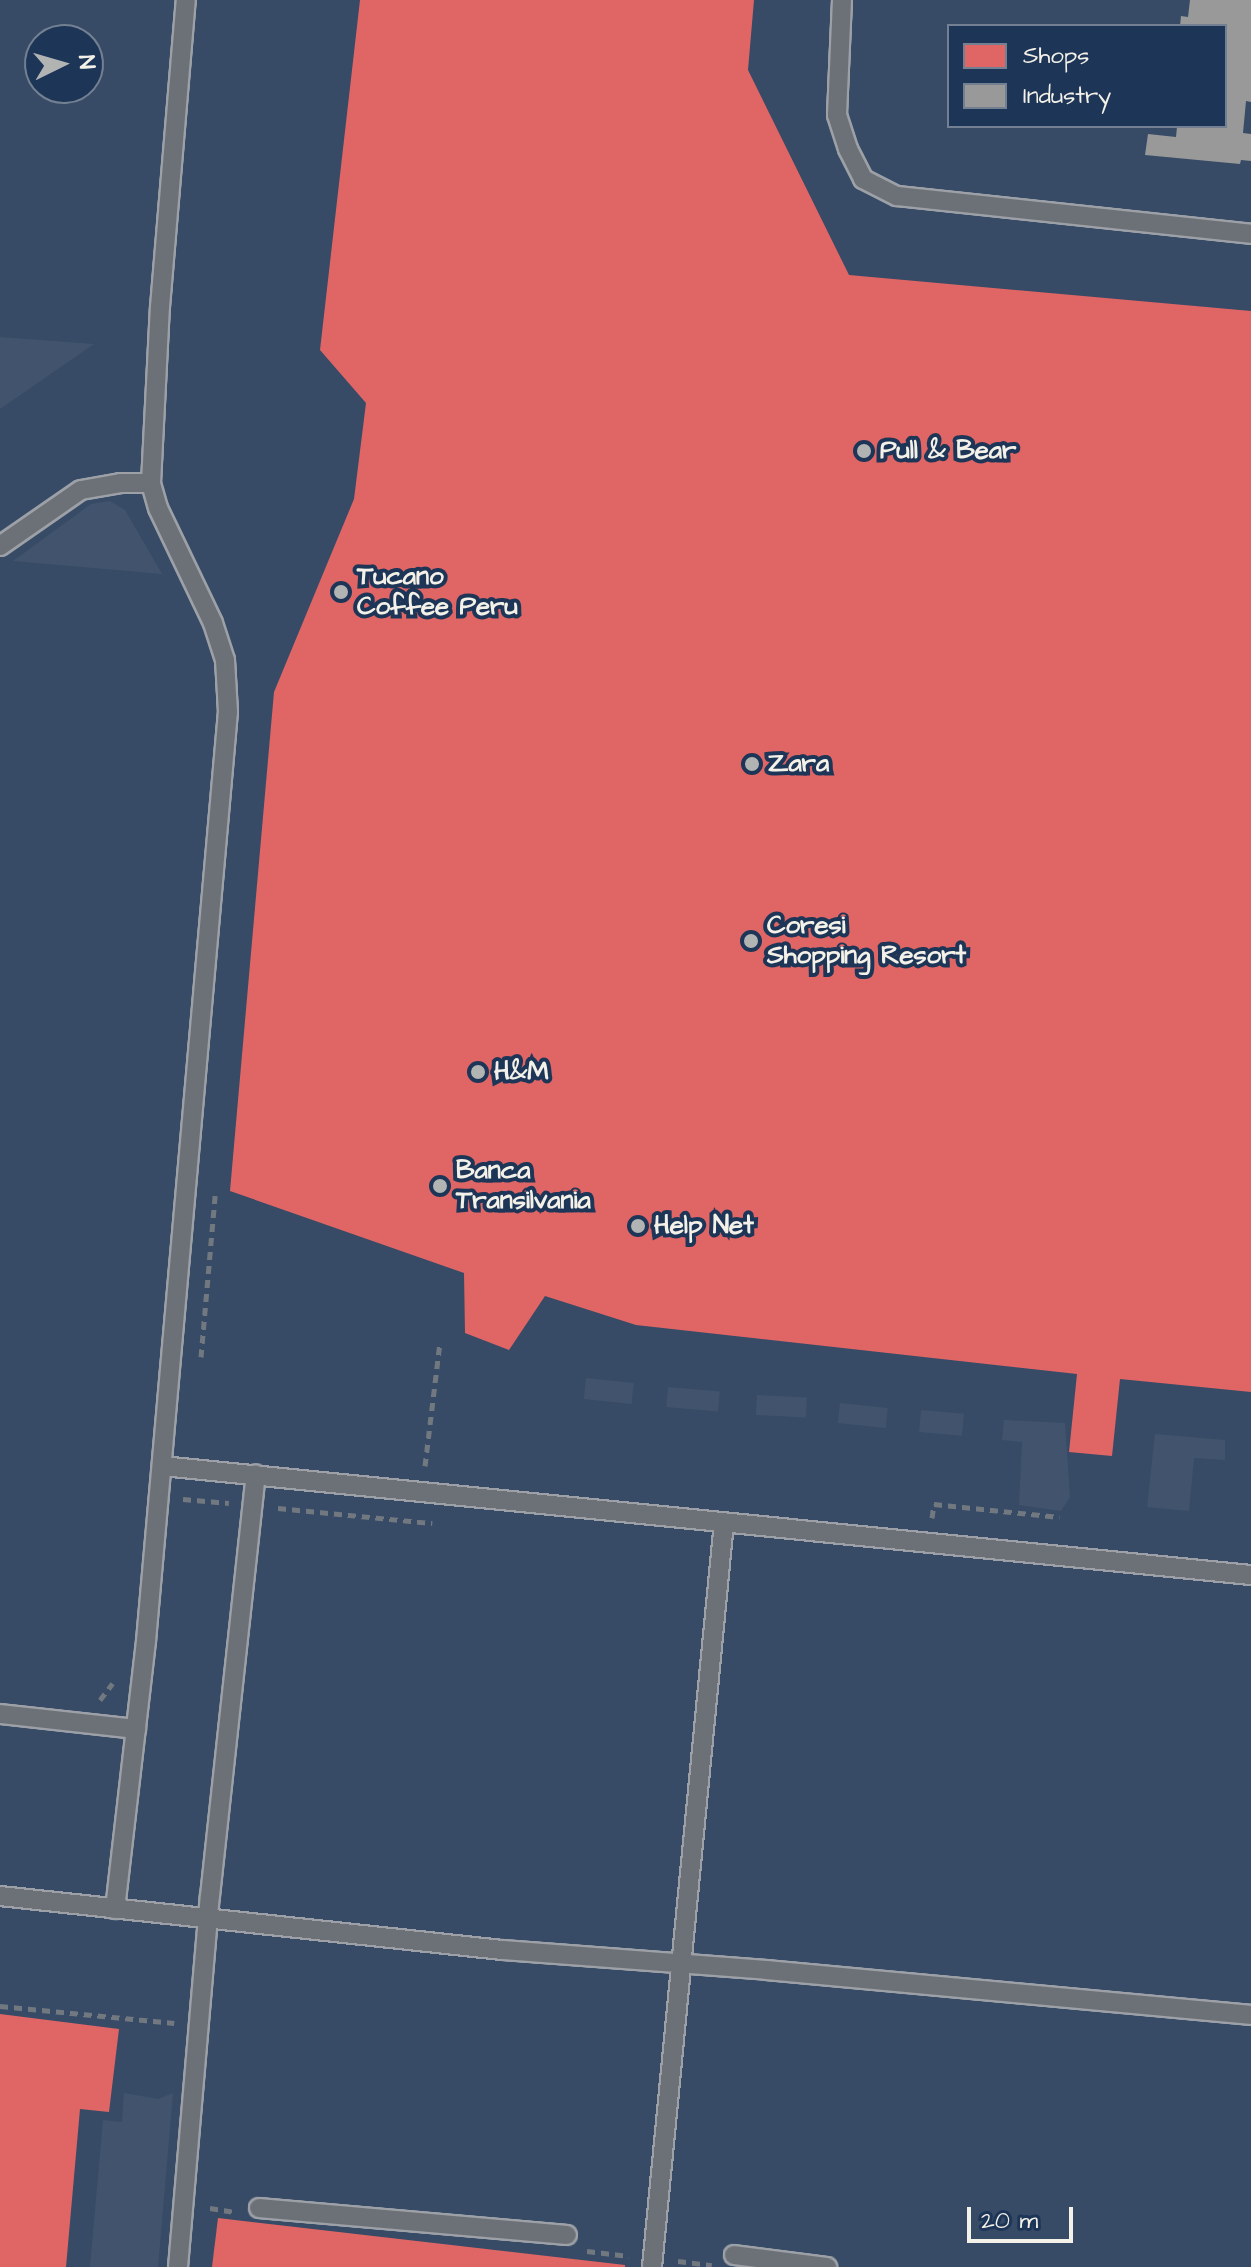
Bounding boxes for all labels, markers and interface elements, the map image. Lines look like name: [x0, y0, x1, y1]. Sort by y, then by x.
north arrow: [24, 24, 104, 104]
legend: [947, 24, 1227, 128]
text: Shops: [1023, 39, 1089, 73]
text: N: [70, 54, 102, 70]
text: Industry: [1023, 79, 1111, 113]
place label: Pull & Bear: [880, 435, 1016, 467]
marker: Pull & Bear: [855, 442, 873, 460]
place label: Tucano Coffee Peru: [357, 561, 518, 622]
marker: Tucano Coffee Peru: [332, 583, 350, 601]
place label: Zara: [768, 748, 829, 780]
marker: Zara: [743, 755, 761, 773]
place label: Coresi Shopping Resort: [767, 910, 966, 972]
marker: Coresi Shopping Resort: [742, 932, 760, 950]
place label: H&M: [494, 1056, 549, 1088]
marker: H&M: [469, 1063, 487, 1081]
place label: Banca Transilvania: [456, 1155, 591, 1216]
marker: Banca Transilvania: [431, 1177, 449, 1195]
place label: Help Net: [654, 1210, 754, 1242]
marker: Help Net: [629, 1217, 647, 1235]
scale bar: [971, 2191, 1077, 2241]
text: 20 m: [981, 2204, 1038, 2238]

